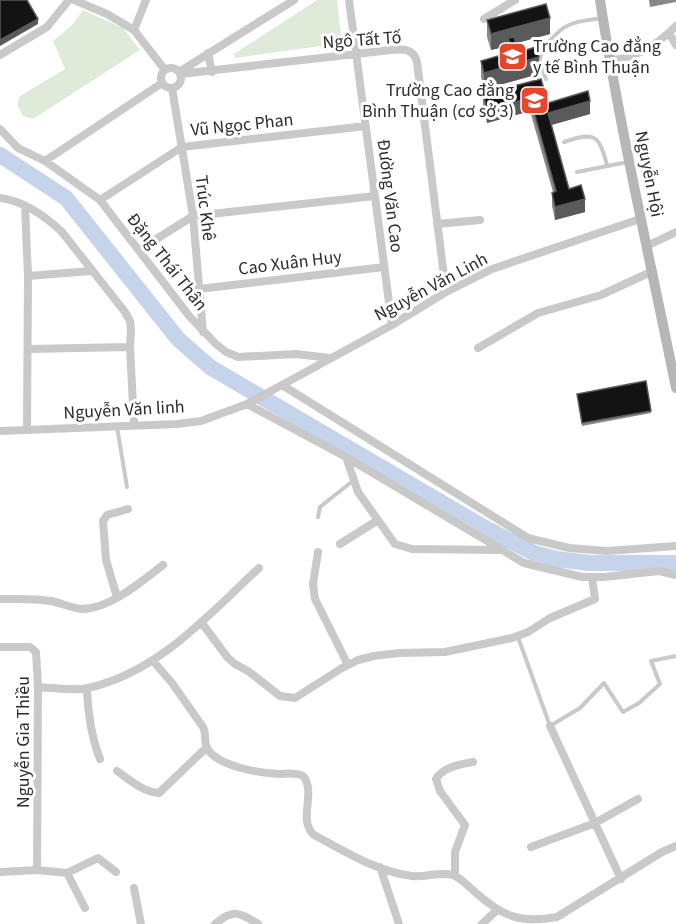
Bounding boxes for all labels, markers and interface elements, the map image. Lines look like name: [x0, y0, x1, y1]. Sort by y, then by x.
street label: Ngô Tất Tố: [322, 25, 402, 55]
place label: Trường Cao đẳng y tế Bình Thuận: [533, 34, 661, 80]
school or university icon: Trường Cao đẳng y tế Bình Thuận: [496, 40, 528, 72]
place label: Trường Cao đẳng Bình Thuận (cơ sở 3): [362, 78, 514, 124]
school or university icon: Trường Cao đẳng Bình Thuận (cơ sở 3): [519, 84, 551, 116]
street label: Vũ Ngọc Phan: [189, 107, 295, 143]
street label: Nguyễn Hội: [628, 129, 670, 219]
street label: Đường Văn Cao: [371, 138, 409, 254]
street label: Trúc Khê: [189, 174, 221, 242]
street label: Đặng Thái Thân: [121, 208, 213, 316]
street label: Cao Xuân Huy: [237, 244, 344, 282]
street label: Nguyễn Văn Linh: [370, 247, 492, 327]
street label: Nguyễn Văn linh: [63, 394, 185, 426]
street label: Nguyễn Gia Thiều: [11, 676, 36, 808]

